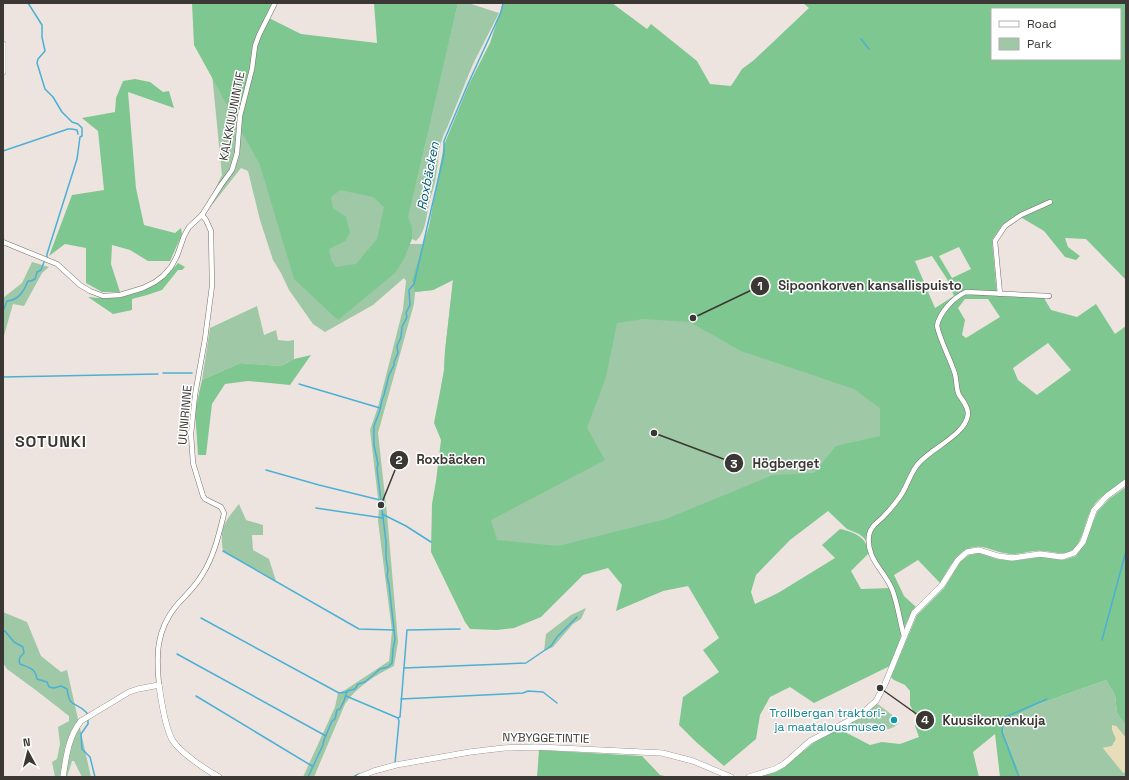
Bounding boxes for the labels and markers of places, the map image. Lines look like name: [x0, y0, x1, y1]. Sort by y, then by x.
callout: Sipoonkorven kansallispuisto: [750, 273, 970, 298]
callout: Roxbäcken: [389, 447, 494, 472]
callout: Högberget: [724, 451, 827, 476]
place label: Trollbergan traktori- ja maatalousmuseo: [769, 705, 886, 735]
callout: Kuusikorvenkuja: [915, 708, 1054, 733]
marker: Trollbergan traktori- ja maatalousmuseo: [889, 715, 899, 725]

